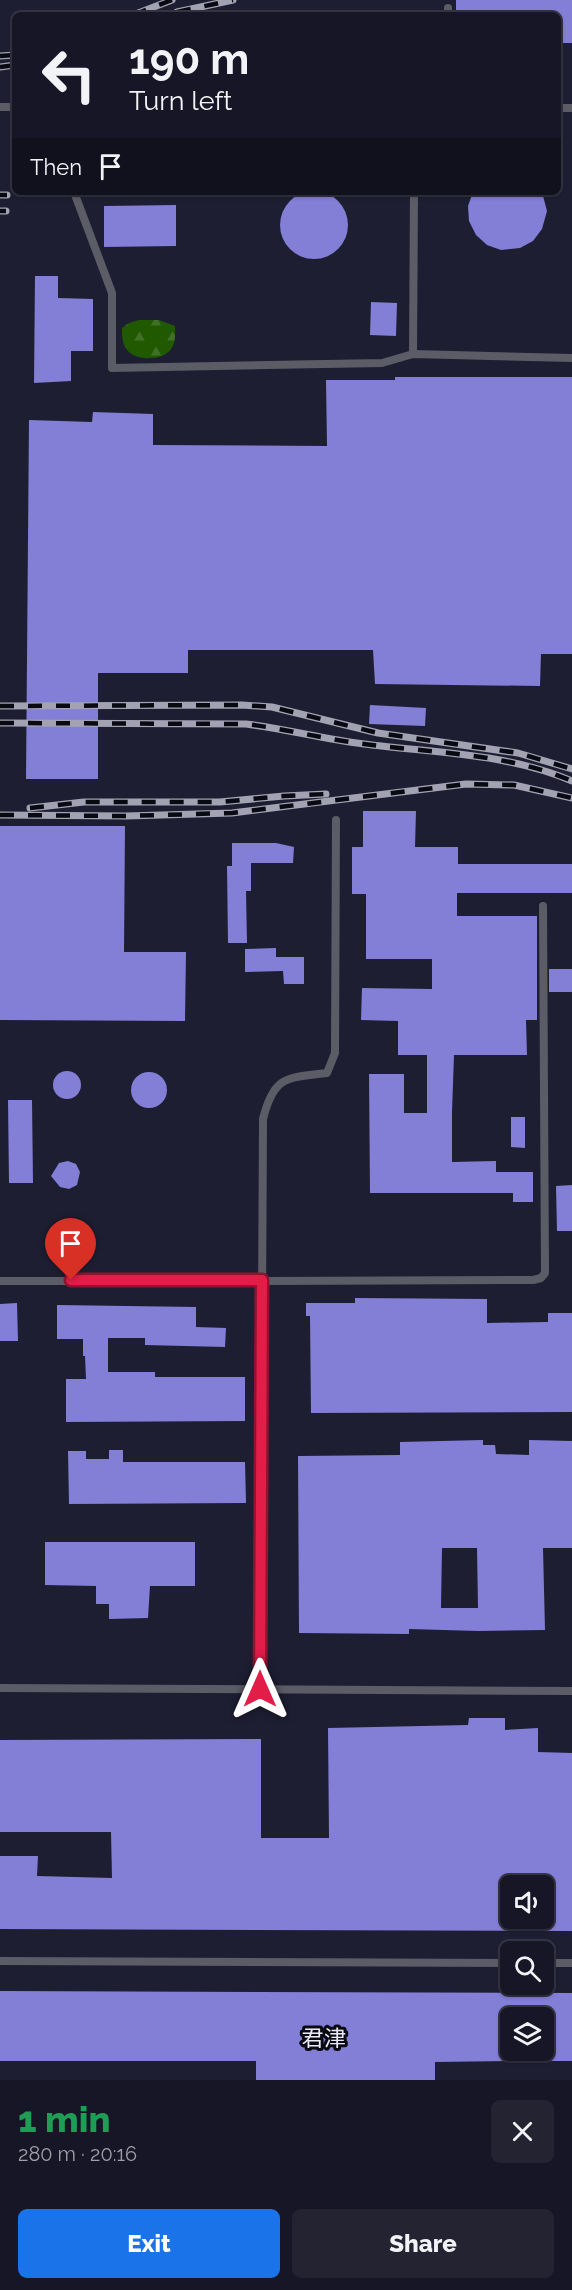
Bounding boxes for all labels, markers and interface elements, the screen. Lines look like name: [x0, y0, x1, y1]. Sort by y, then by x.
text: 190 m: [129, 35, 249, 84]
icon: left: [30, 36, 108, 114]
text: Turn left: [129, 85, 232, 116]
icon: arrive: [94, 150, 127, 183]
text: Then: [30, 154, 82, 180]
pin: [45, 1218, 96, 1280]
icon: arrive: [54, 1227, 87, 1260]
position arrow: [228, 1657, 292, 1721]
map controls: [500, 1875, 554, 2061]
button: sound: [500, 1875, 554, 1929]
button: search: [500, 1941, 554, 1995]
button: layers: [500, 2007, 554, 2061]
district label: 君津: [302, 2025, 346, 2051]
text: 1 min: [18, 2098, 110, 2140]
button: close: [491, 2100, 554, 2163]
text: 280 m · 20:16: [18, 2142, 137, 2166]
button: Exit: [18, 2209, 280, 2278]
button: Share: [292, 2209, 554, 2278]

